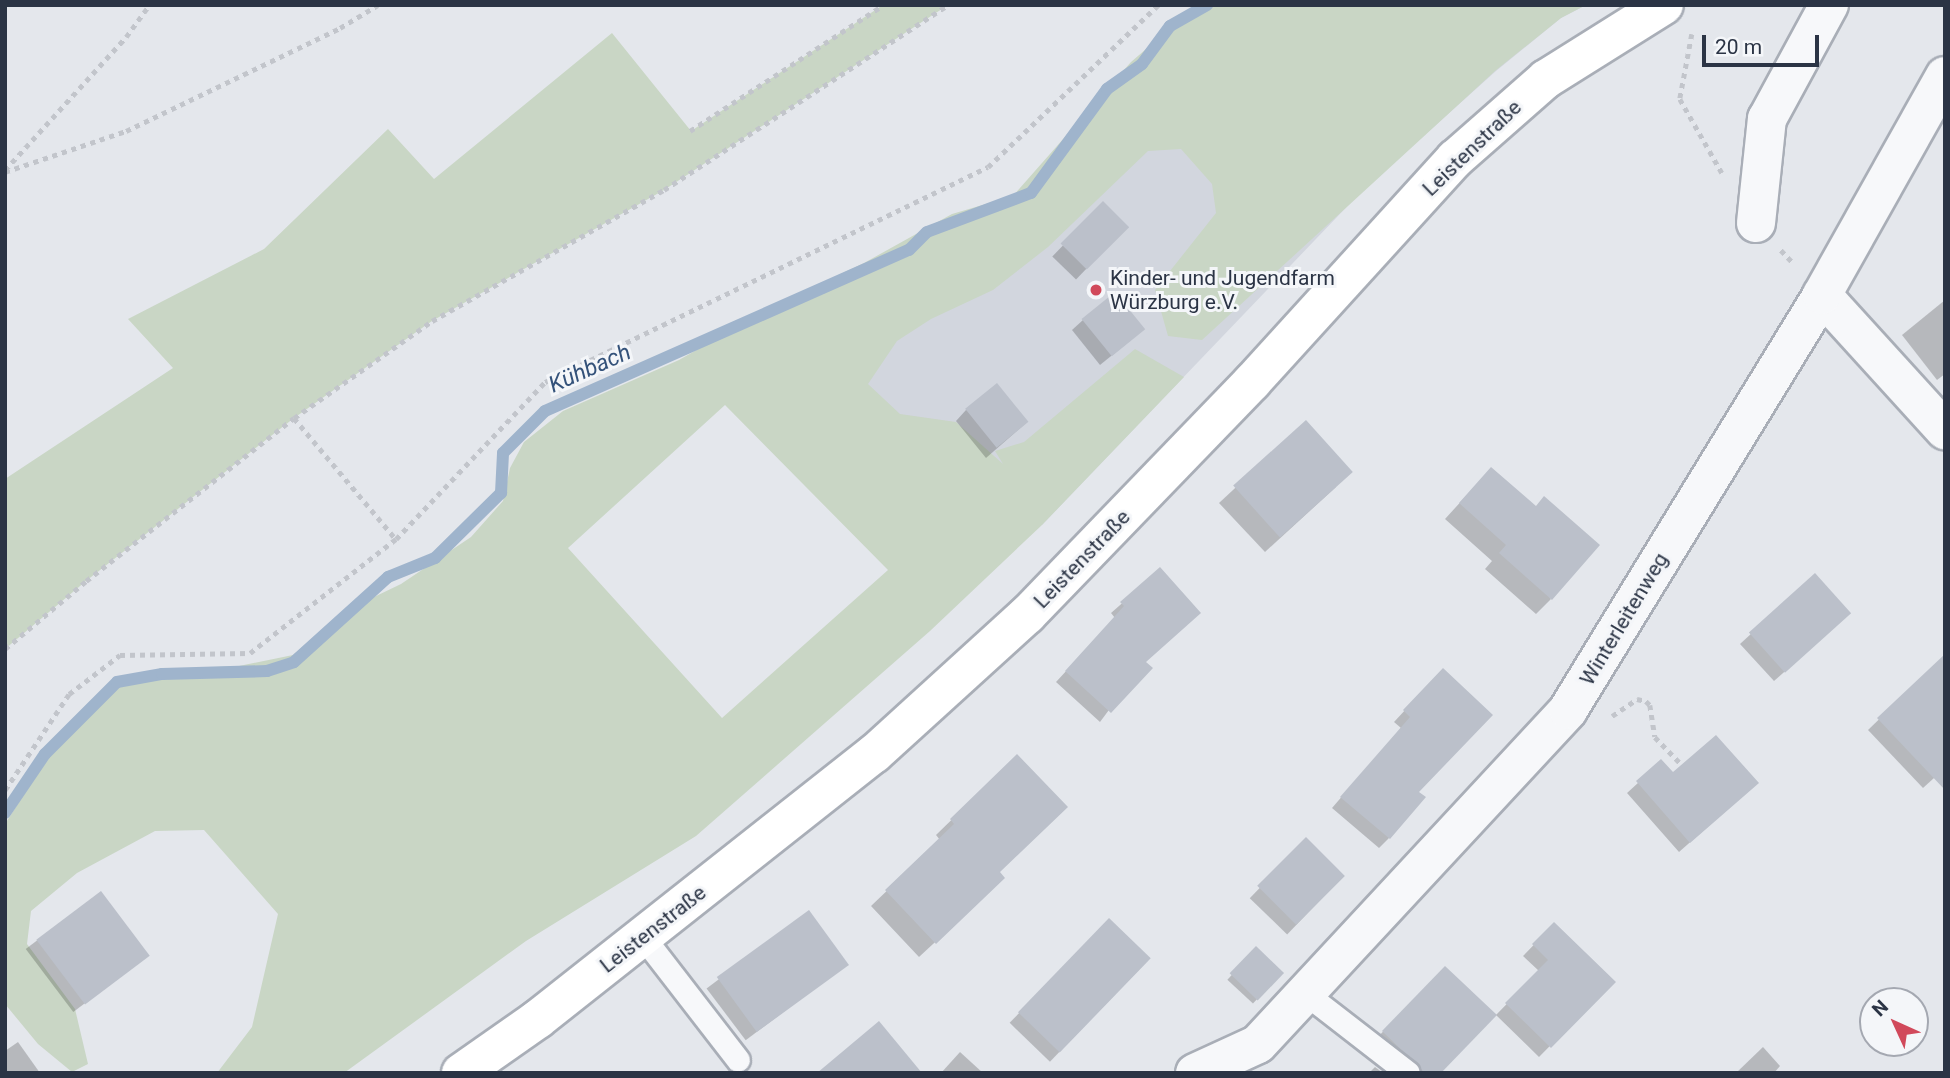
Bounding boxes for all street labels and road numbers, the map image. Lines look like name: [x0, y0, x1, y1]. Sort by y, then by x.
street label: Leistenstraße: [1417, 95, 1527, 201]
street label: Leistenstraße: [1029, 504, 1135, 614]
street label: Winterleitenweg: [1575, 548, 1673, 690]
street label: Leistenstraße: [595, 880, 711, 978]

